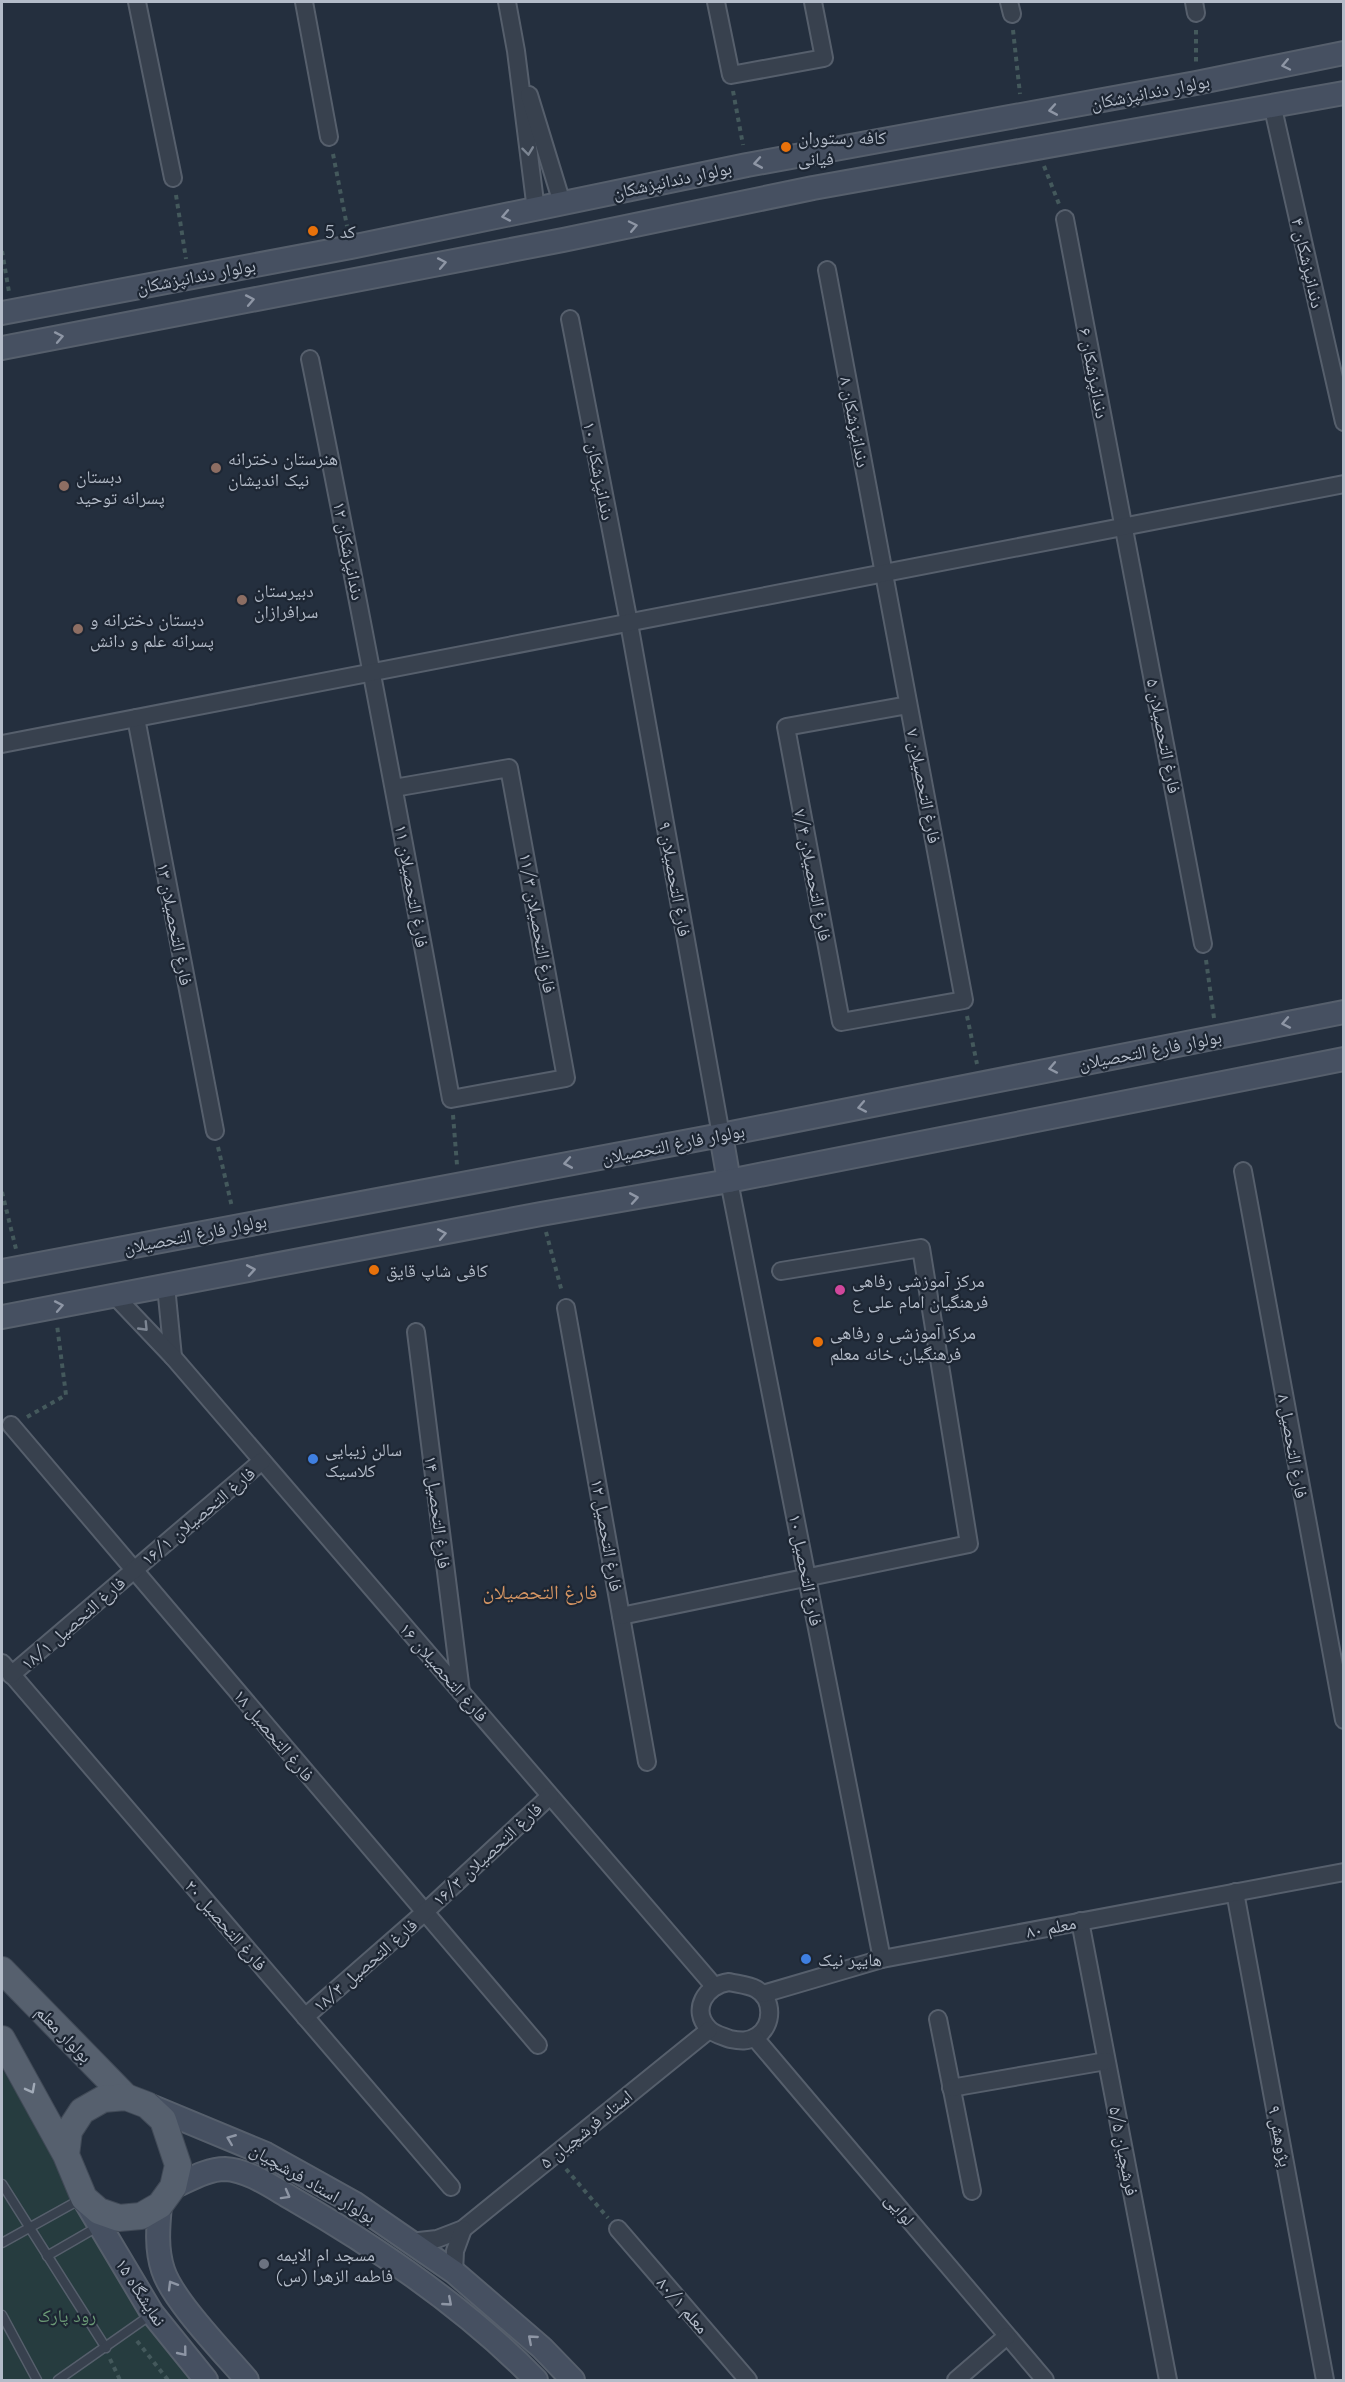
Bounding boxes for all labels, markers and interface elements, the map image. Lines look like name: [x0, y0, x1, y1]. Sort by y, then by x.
one-way arrow: [1281, 58, 1291, 71]
street label: بولوار دندانپزشکان: [1088, 69, 1212, 115]
one-way arrow: [1049, 103, 1059, 116]
place label: کافه رستوران فیانی: [798, 126, 887, 170]
marker: کافه رستوران فیانی: [779, 140, 793, 154]
one-way arrow: [522, 146, 534, 155]
street label: بولوار دندانپزشکان: [610, 156, 734, 204]
one-way arrow: [754, 156, 764, 169]
one-way arrow: [501, 209, 511, 222]
street label: دندانپزشکان ۴: [1286, 216, 1330, 311]
place label: کد 5: [325, 220, 356, 243]
one-way arrow: [628, 220, 638, 233]
marker: کد 5: [306, 224, 320, 238]
street label: بولوار دندانپزشکان: [134, 253, 258, 299]
one-way arrow: [437, 257, 447, 270]
one-way arrow: [245, 294, 255, 307]
street label: دندانپزشکان ۶: [1074, 326, 1114, 420]
one-way arrow: [54, 331, 64, 344]
street label: دندانپزشکان ۸: [835, 375, 875, 469]
street label: دندانپزشکان ۱۰: [578, 420, 620, 522]
place label: هنرستان دخترانه نیک اندیشان: [228, 447, 338, 491]
marker: هنرستان دخترانه نیک اندیشان: [209, 461, 223, 475]
place label: دبستان پسرانه توحید: [76, 465, 165, 509]
marker: دبستان پسرانه توحید: [57, 479, 71, 493]
street label: دندانپزشکان ۱۲: [328, 500, 370, 602]
place label: دبیرستان سرافرازان: [254, 579, 318, 623]
marker: دبیرستان سرافرازان: [235, 593, 249, 607]
place label: دبستان دخترانه و پسرانه علم و دانش: [90, 608, 214, 653]
marker: دبستان دخترانه و پسرانه علم و دانش: [71, 622, 85, 636]
street label: فارغ التحصیلان ۵: [1142, 677, 1186, 795]
street label: فارغ التحصیلان ۷: [902, 727, 946, 845]
street label: فارغ التحصیلان ۷/۴: [789, 807, 837, 943]
street label: فارغ التحصیلان ۹: [654, 820, 696, 938]
street label: فارغ التحصیلان ۱۱: [390, 823, 434, 949]
street label: فارغ التحصیلان ۱۱/۳: [514, 851, 562, 995]
street label: فارغ التحصیلان ۱۳: [152, 861, 198, 987]
one-way arrow: [1281, 1016, 1291, 1029]
street label: بولوار فارغ التحصیلان: [1077, 1025, 1224, 1075]
one-way arrow: [1049, 1061, 1059, 1074]
one-way arrow: [858, 1099, 868, 1112]
street label: بولوار فارغ التحصیلان: [600, 1119, 747, 1169]
one-way arrow: [563, 1156, 573, 1169]
one-way arrow: [629, 1192, 638, 1204]
street label: بولوار فارغ التحصیلان: [122, 1209, 269, 1259]
one-way arrow: [437, 1228, 447, 1241]
place label: کافی شاپ قایق: [386, 1259, 488, 1282]
marker: کافی شاپ قایق: [367, 1263, 381, 1277]
one-way arrow: [245, 1264, 255, 1277]
place label: مرکز آموزشی رفاهی فرهنگیان امام علی ع: [852, 1269, 988, 1314]
marker: مرکز آموزشی رفاهی فرهنگیان امام علی ع: [833, 1283, 847, 1297]
one-way arrow: [54, 1300, 64, 1313]
one-way arrow: [137, 1320, 148, 1330]
place label: مرکز آموزشی و رفاهی فرهنگیان، خانه معلم: [830, 1321, 976, 1366]
marker: مرکز آموزشی و رفاهی فرهنگیان، خانه معلم: [811, 1335, 825, 1349]
street label: فارغ التحصیل ۸: [1273, 1392, 1313, 1500]
place label: سالن زیبایی کلاسیک: [325, 1438, 402, 1482]
marker: سالن زیبایی کلاسیک: [306, 1452, 320, 1466]
street label: فارغ التحصیل ۱۴: [420, 1454, 456, 1570]
street label: فارغ التحصیلان ۱۶/۱: [136, 1462, 260, 1570]
street label: فارغ التحصیل ۱۲: [586, 1477, 628, 1593]
street label: فارغ التحصیل ۱۰: [784, 1512, 828, 1628]
street label: فارغ التحصیل ۱۸/۱: [16, 1571, 130, 1675]
district label: فارغ التحصیلان: [483, 1579, 597, 1605]
street label: فارغ التحصیلان ۱۶: [394, 1617, 494, 1727]
street label: فارغ التحصیل ۱۸: [229, 1684, 319, 1786]
street label: فارغ التحصیلان ۱۶/۳: [427, 1797, 547, 1911]
street label: فارغ التحصیل ۲۰: [180, 1875, 272, 1975]
street label: معلم ۸۰: [1024, 1911, 1078, 1944]
street label: فارغ التحصیل ۱۸/۳: [308, 1913, 422, 2017]
place label: هایپر نیک: [818, 1948, 882, 1971]
marker: هایپر نیک: [799, 1952, 813, 1966]
street label: بولوار معلم: [30, 2000, 97, 2068]
one-way arrow: [23, 2083, 35, 2094]
street label: استاد فرشچیان ۵: [535, 2085, 637, 2173]
street label: پژوهش ۹: [1263, 2103, 1297, 2169]
street label: فرشچیان ۵/۵: [1104, 2104, 1144, 2198]
one-way arrow: [226, 2134, 237, 2146]
street label: بولوار استاد فرشچیان: [246, 2138, 380, 2228]
one-way arrow: [280, 2188, 290, 2199]
street label: لوایی: [880, 2188, 920, 2230]
place label: مسجد ام الایمه فاطمه الزهرا (س): [276, 2243, 393, 2287]
street label: نمایشگاه ۱۵: [111, 2254, 171, 2330]
marker: مسجد ام الایمه فاطمه الزهرا (س): [257, 2257, 271, 2271]
street label: معلم ۸۰/۱: [651, 2272, 714, 2339]
one-way arrow: [168, 2281, 179, 2291]
one-way arrow: [441, 2295, 452, 2306]
park label: رود پارک: [38, 2304, 96, 2327]
one-way arrow: [528, 2335, 539, 2346]
one-way arrow: [176, 2346, 187, 2357]

